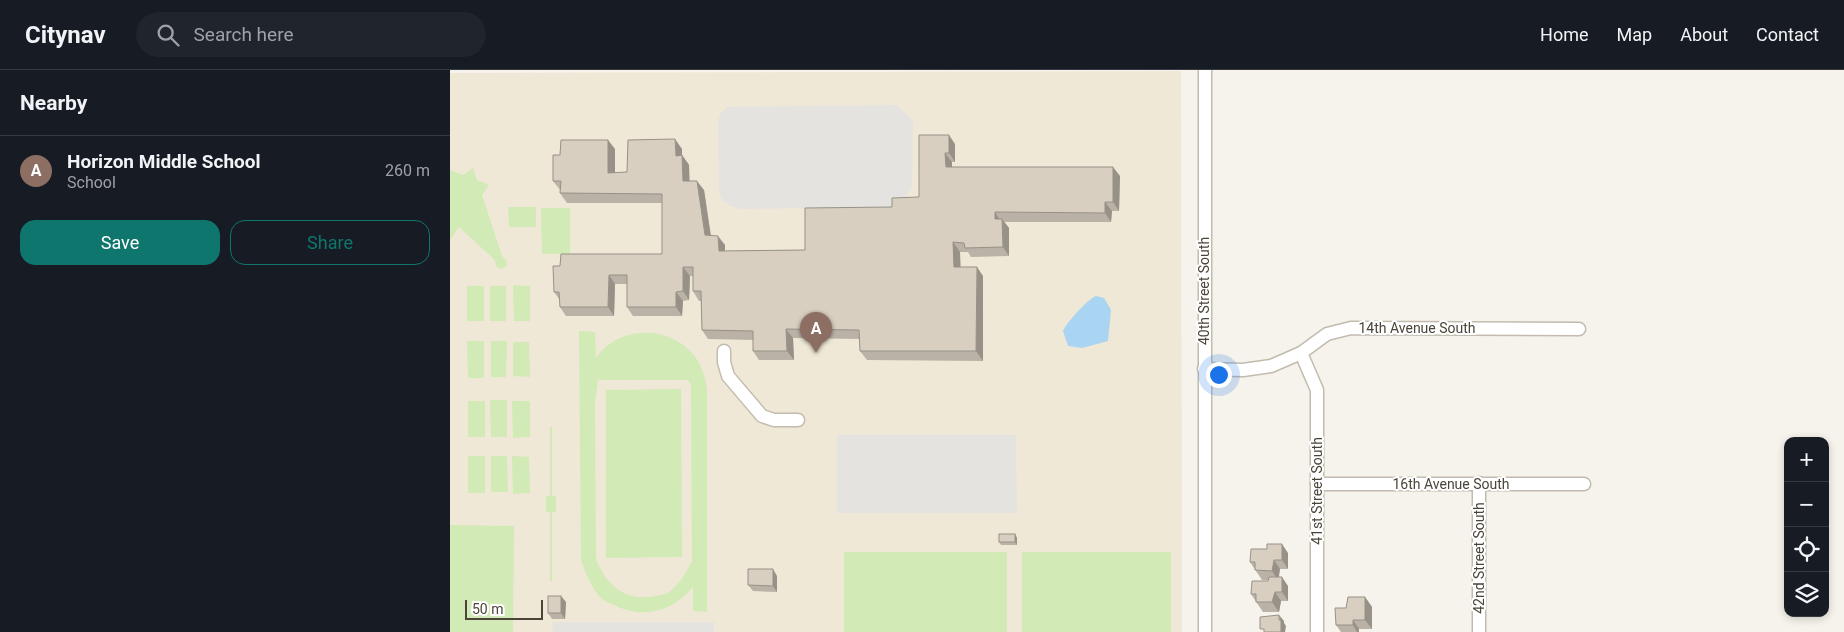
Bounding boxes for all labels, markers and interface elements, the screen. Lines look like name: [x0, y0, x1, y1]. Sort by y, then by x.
search box: [136, 12, 486, 57]
text: Citynav: [25, 21, 106, 49]
icon: search: [154, 21, 182, 49]
text: Search here: [194, 23, 294, 46]
text: Home: [1540, 24, 1589, 45]
text: Map: [1617, 24, 1652, 45]
text: About: [1680, 24, 1728, 45]
text: Contact: [1756, 24, 1819, 45]
text: Nearby: [20, 91, 87, 115]
text: Horizon Middle School: [67, 150, 261, 173]
text: A: [31, 161, 41, 180]
text: 260 m: [385, 161, 430, 180]
text: School: [67, 173, 116, 192]
button: Save: [20, 220, 220, 265]
button: Share: [230, 220, 430, 265]
street label: 40th Street South: [1196, 237, 1212, 345]
pin: A: [800, 312, 832, 353]
street label: 14th Avenue South: [1358, 320, 1476, 336]
your location: [1206, 362, 1232, 388]
street label: 41st Street South: [1309, 437, 1325, 545]
map controls: [1784, 437, 1829, 617]
button: +: [1784, 437, 1829, 482]
street label: 16th Avenue South: [1392, 476, 1510, 492]
button: −: [1784, 482, 1829, 527]
street label: 42nd Street South: [1471, 502, 1487, 614]
button: locate: [1784, 527, 1829, 572]
button: layers: [1784, 572, 1829, 617]
scale bar: [465, 597, 542, 620]
text: 50 m: [472, 601, 504, 617]

